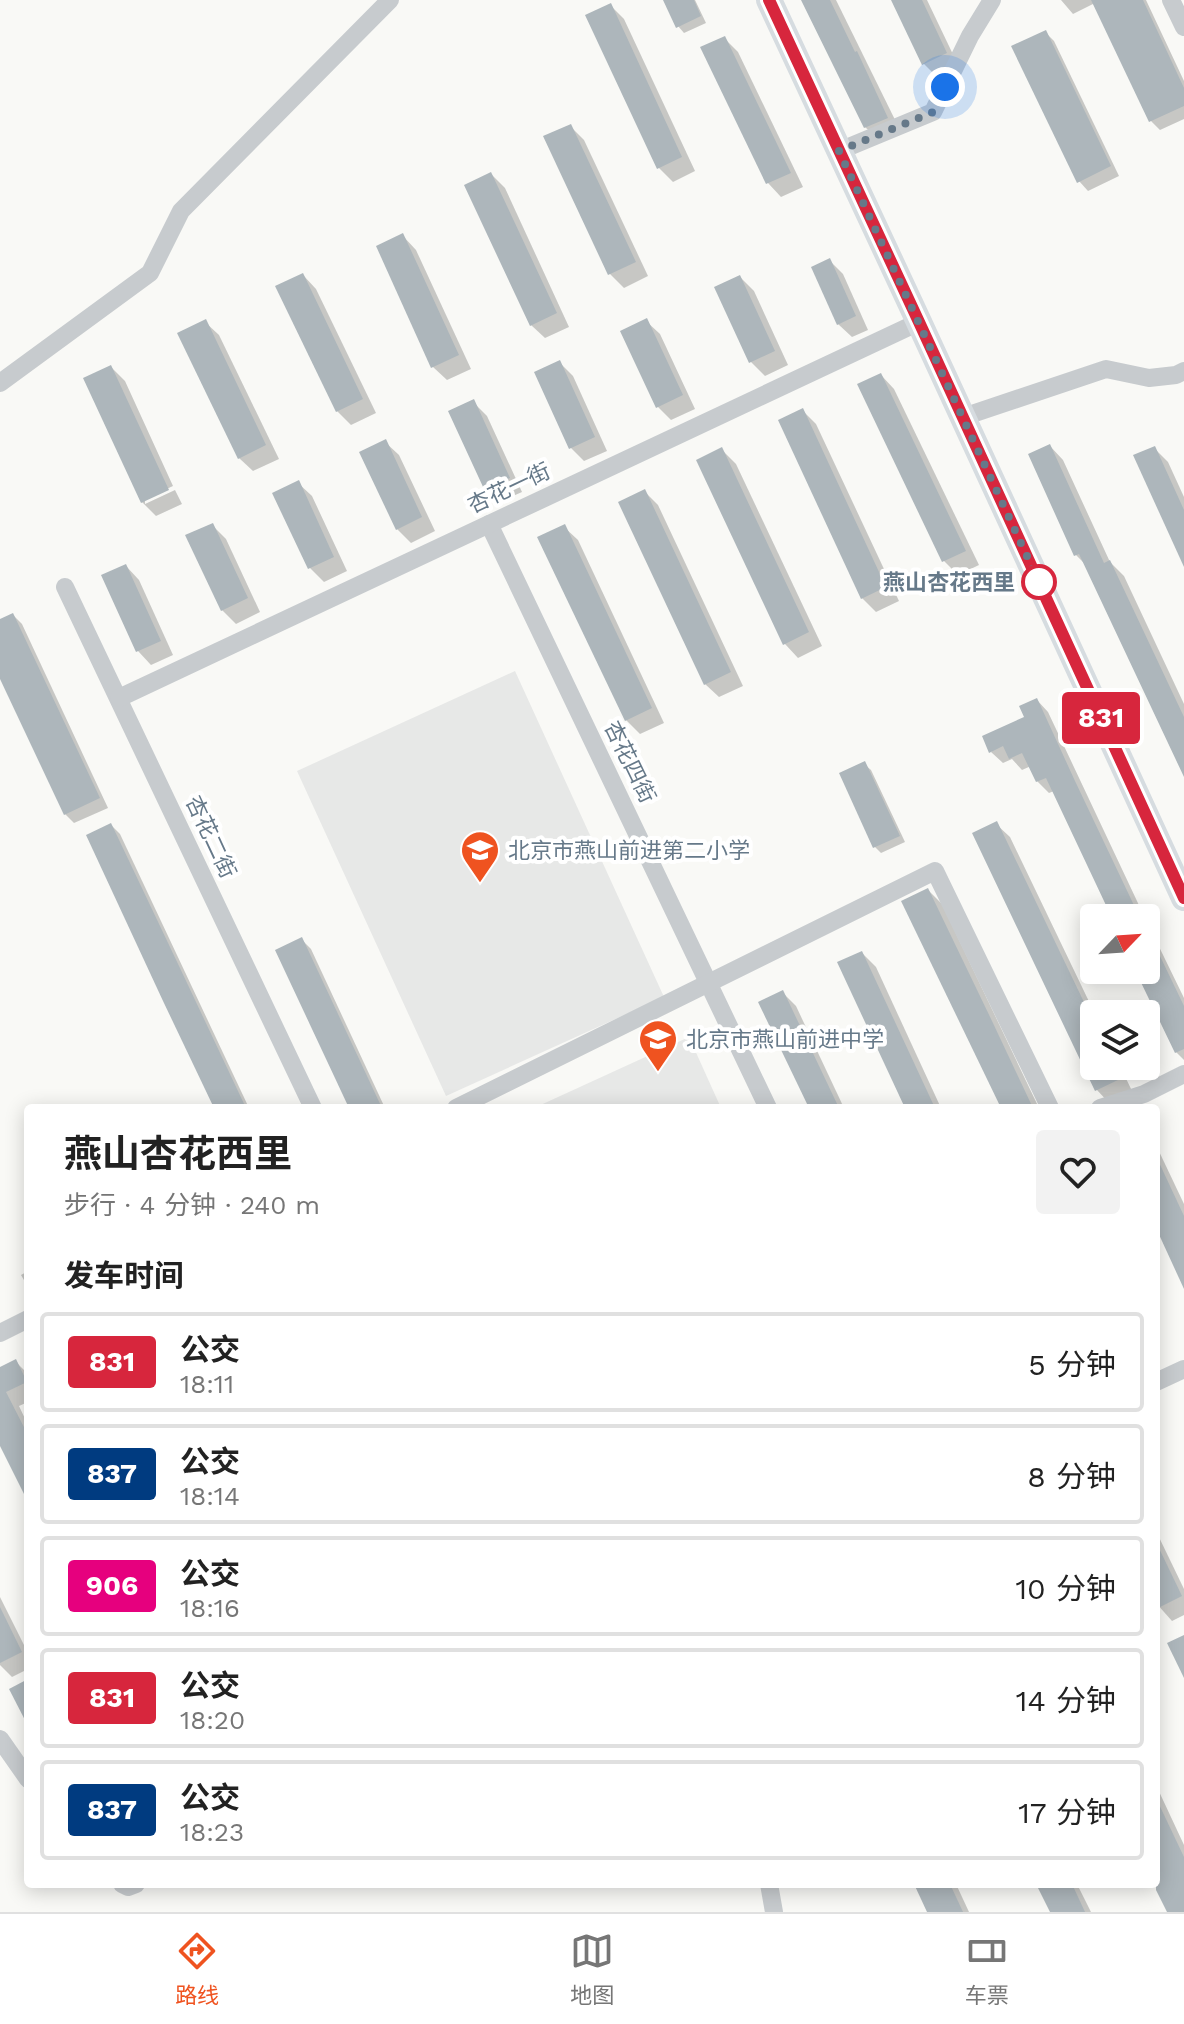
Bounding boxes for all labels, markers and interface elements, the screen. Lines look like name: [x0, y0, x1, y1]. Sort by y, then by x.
your location: [925, 67, 965, 107]
street label: 杏花一街: [464, 458, 554, 518]
marker: 燕山杏花西里: [1022, 565, 1056, 599]
place label: 燕山杏花西里: [883, 570, 1015, 595]
line badge: 831: [1055, 692, 1147, 744]
text: 831: [1078, 701, 1124, 734]
street label: 杏花四街: [599, 717, 661, 807]
street label: 杏花二街: [181, 792, 241, 882]
school or university icon: 北京市燕山前进第二小学: [459, 829, 501, 884]
place label: 北京市燕山前进第二小学: [508, 838, 750, 863]
north arrow: [1080, 904, 1160, 984]
map controls: [1080, 904, 1160, 1080]
button: layers: [1080, 1000, 1160, 1080]
school or university icon: 北京市燕山前进中学: [637, 1018, 679, 1073]
place label: 北京市燕山前进中学: [686, 1027, 884, 1052]
button: heart: [1036, 1130, 1120, 1214]
text: 燕山杏花西里: [64, 1132, 292, 1176]
text: 步行 · 4 分钟 · 240 m: [64, 1190, 320, 1220]
text: 发车时间: [64, 1258, 184, 1293]
text: 公交: [180, 1332, 240, 1367]
text: 831: [89, 1345, 135, 1378]
text: 5 分钟: [1028, 1347, 1116, 1382]
text: 18:11: [180, 1369, 234, 1399]
text: 公交: [180, 1444, 240, 1479]
text: 837: [87, 1457, 137, 1490]
text: 8 分钟: [1027, 1459, 1116, 1494]
text: 18:14: [180, 1481, 240, 1511]
text: 公交: [180, 1556, 240, 1591]
text: 906: [86, 1569, 138, 1602]
text: 10 分钟: [1015, 1571, 1116, 1606]
text: 18:16: [180, 1593, 240, 1623]
text: 公交: [180, 1668, 240, 1703]
text: 831: [89, 1681, 135, 1714]
text: 14 分钟: [1016, 1683, 1116, 1718]
text: 18:20: [180, 1705, 245, 1735]
text: 公交: [180, 1780, 240, 1815]
text: 837: [87, 1793, 137, 1826]
text: 17 分钟: [1018, 1795, 1116, 1830]
text: 18:23: [180, 1817, 244, 1847]
tab: 路线: [175, 1929, 219, 2009]
tab: 地图: [570, 1929, 614, 2009]
tab: 车票: [965, 1929, 1009, 2009]

